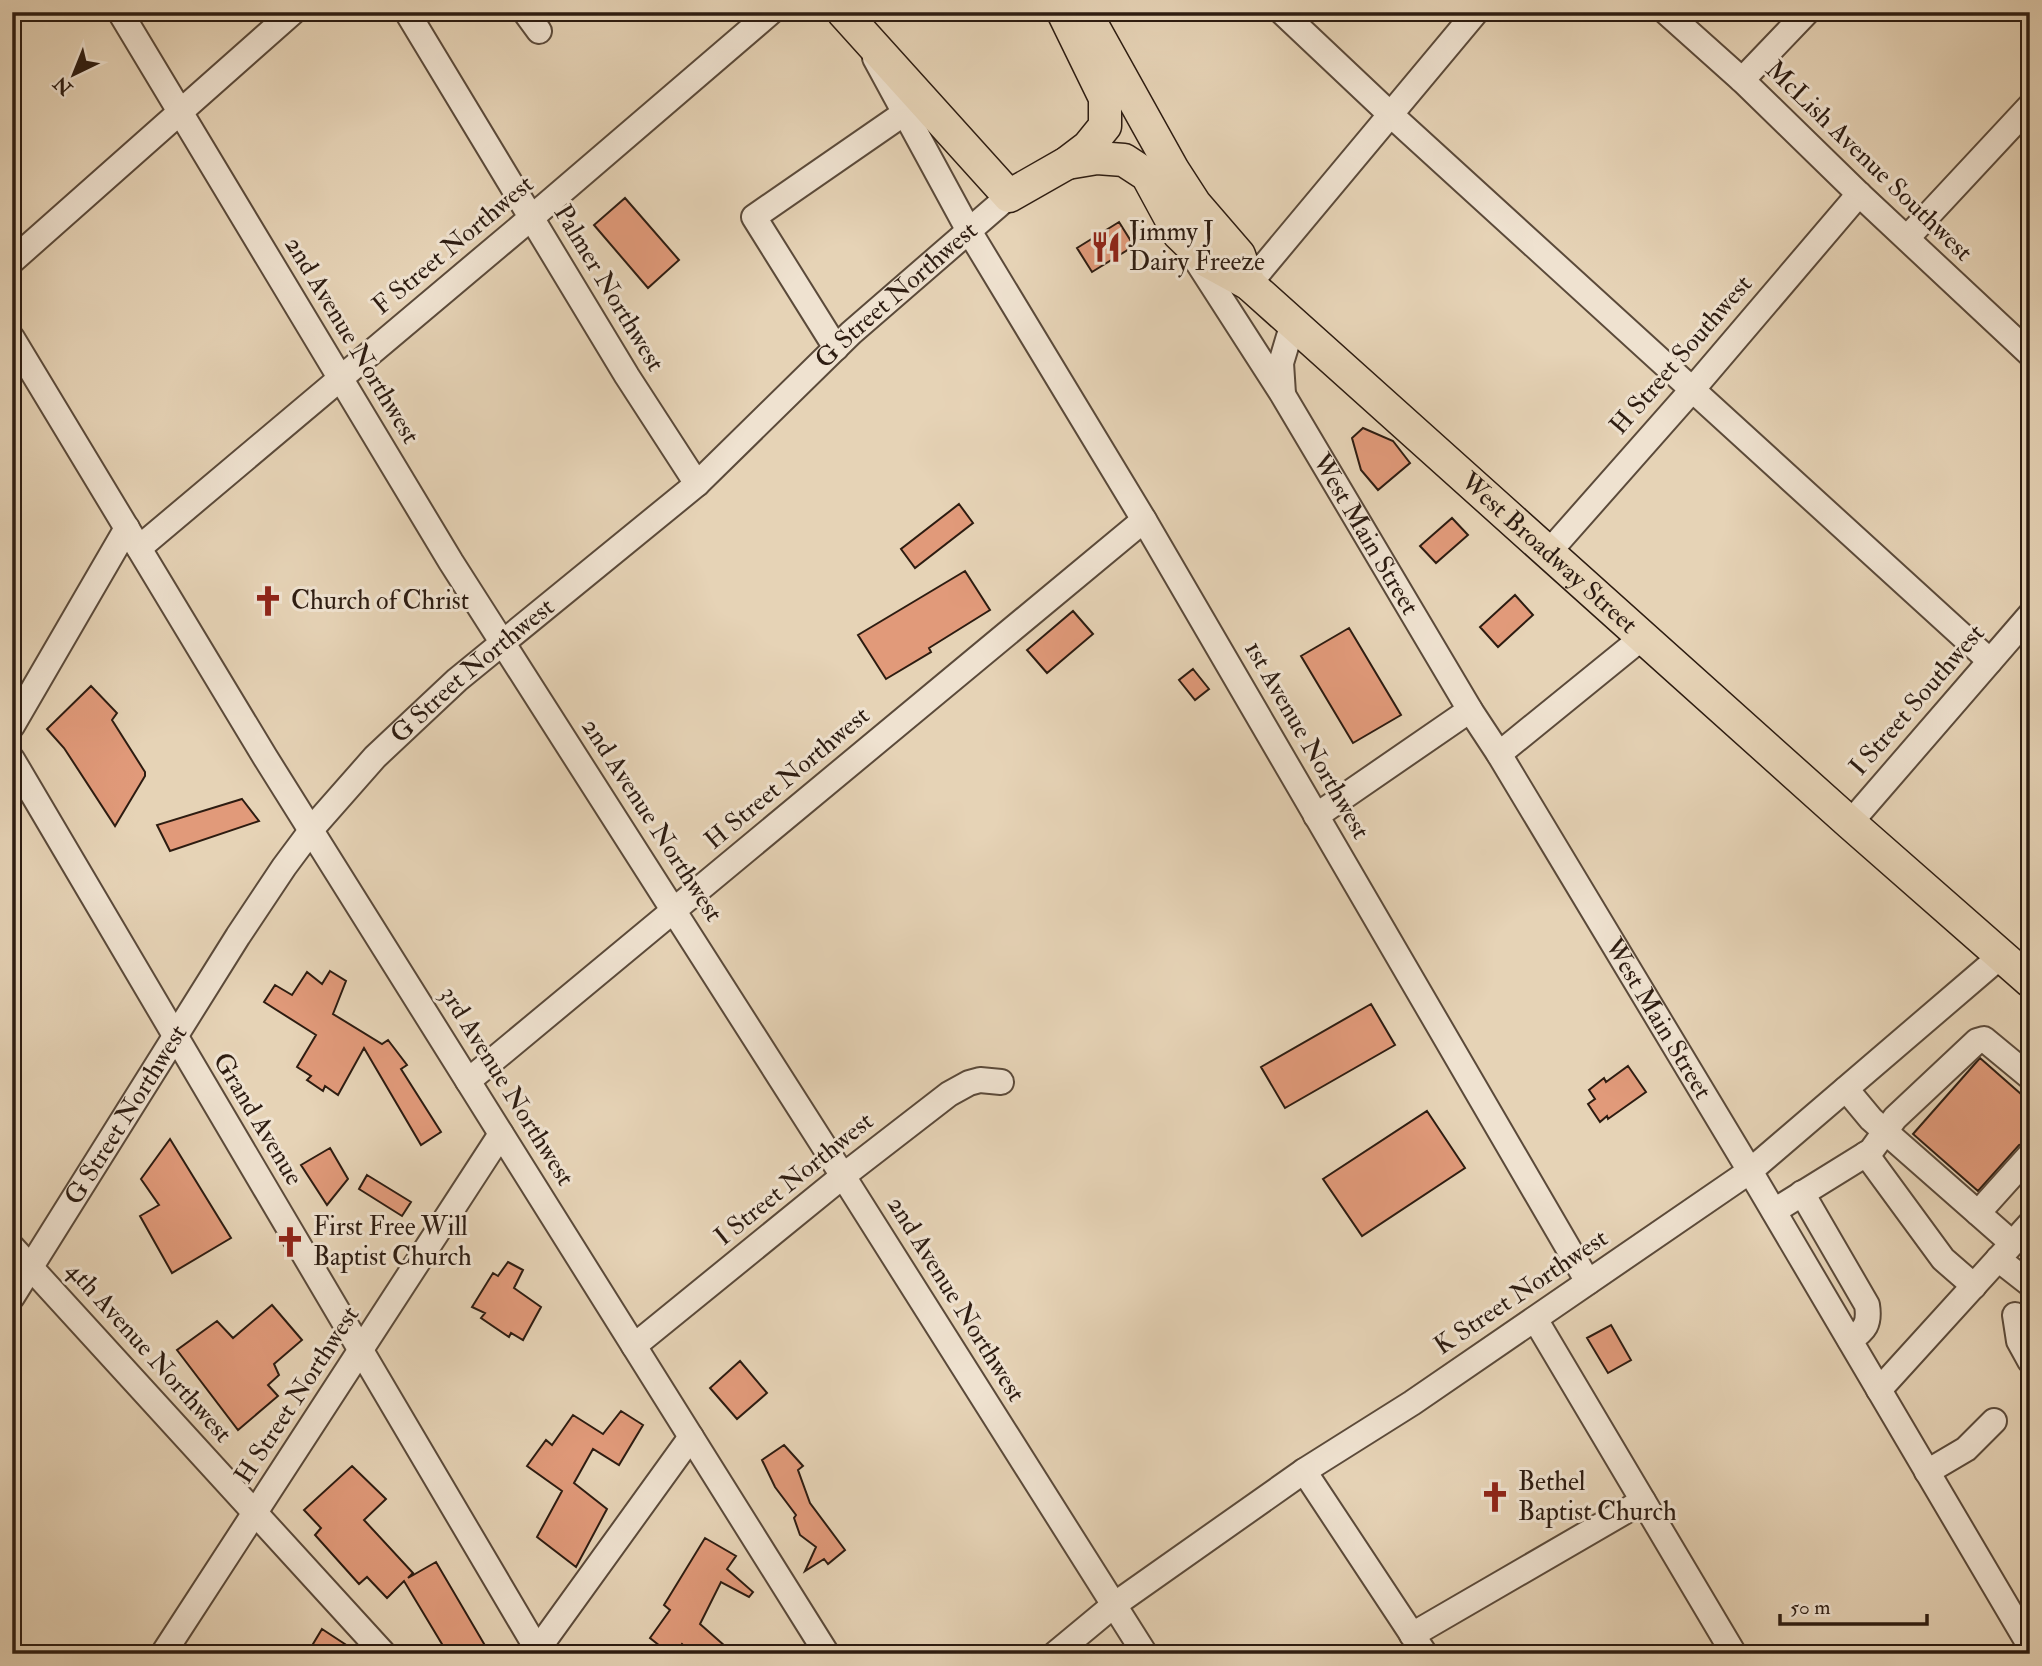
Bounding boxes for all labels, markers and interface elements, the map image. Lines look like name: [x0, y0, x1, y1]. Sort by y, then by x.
north arrow: [38, 38, 108, 108]
street label: McLish Avenue Southwest: [1759, 54, 1979, 268]
text: N: [48, 70, 78, 101]
street label: F Street Northwest: [366, 168, 540, 322]
street label: Palmer Northwest: [547, 199, 671, 377]
street label: G Street Northwest: [808, 215, 984, 375]
place label: Jimmy J Dairy Freeze: [1128, 216, 1265, 278]
restaurant icon: Jimmy J Dairy Freeze: [1089, 230, 1123, 264]
street label: 2nd Avenue Northwest: [277, 231, 427, 449]
street label: H Street Southwest: [1603, 269, 1759, 441]
street label: West Main Street: [1305, 447, 1426, 621]
street label: West Broadway Street: [1453, 465, 1644, 641]
church icon: Church of Christ: [251, 584, 285, 618]
place label: Church of Christ: [291, 585, 469, 617]
street label: G Street Northwest: [384, 591, 561, 750]
street label: I Street Southwest: [1843, 618, 1991, 782]
street label: 1st Avenue Northwest: [1237, 635, 1377, 845]
street label: H Street Northwest: [698, 700, 876, 856]
street label: 2nd Avenue Northwest: [574, 712, 730, 928]
street label: West Main Street: [1597, 932, 1719, 1105]
street label: 3rd Avenue Northwest: [433, 980, 581, 1192]
street label: G Street Northwest: [58, 1019, 194, 1211]
street label: Grand Avenue: [206, 1047, 310, 1191]
street label: I Street Northwest: [708, 1105, 880, 1253]
street label: 2nd Avenue Northwest: [880, 1190, 1032, 1408]
place label: First Free Will Baptist Church: [313, 1211, 472, 1274]
street label: K Street Northwest: [1428, 1222, 1614, 1362]
church icon: First Free Will Baptist Church: [273, 1225, 307, 1259]
street label: 4th Avenue Northwest: [59, 1255, 239, 1449]
street label: H Street Northwest: [228, 1300, 366, 1490]
place label: Bethel Baptist Church: [1518, 1466, 1677, 1529]
church icon: Bethel Baptist Church: [1478, 1480, 1512, 1514]
scale bar: [1780, 1582, 1926, 1626]
text: 50 m: [1790, 1594, 1831, 1621]

